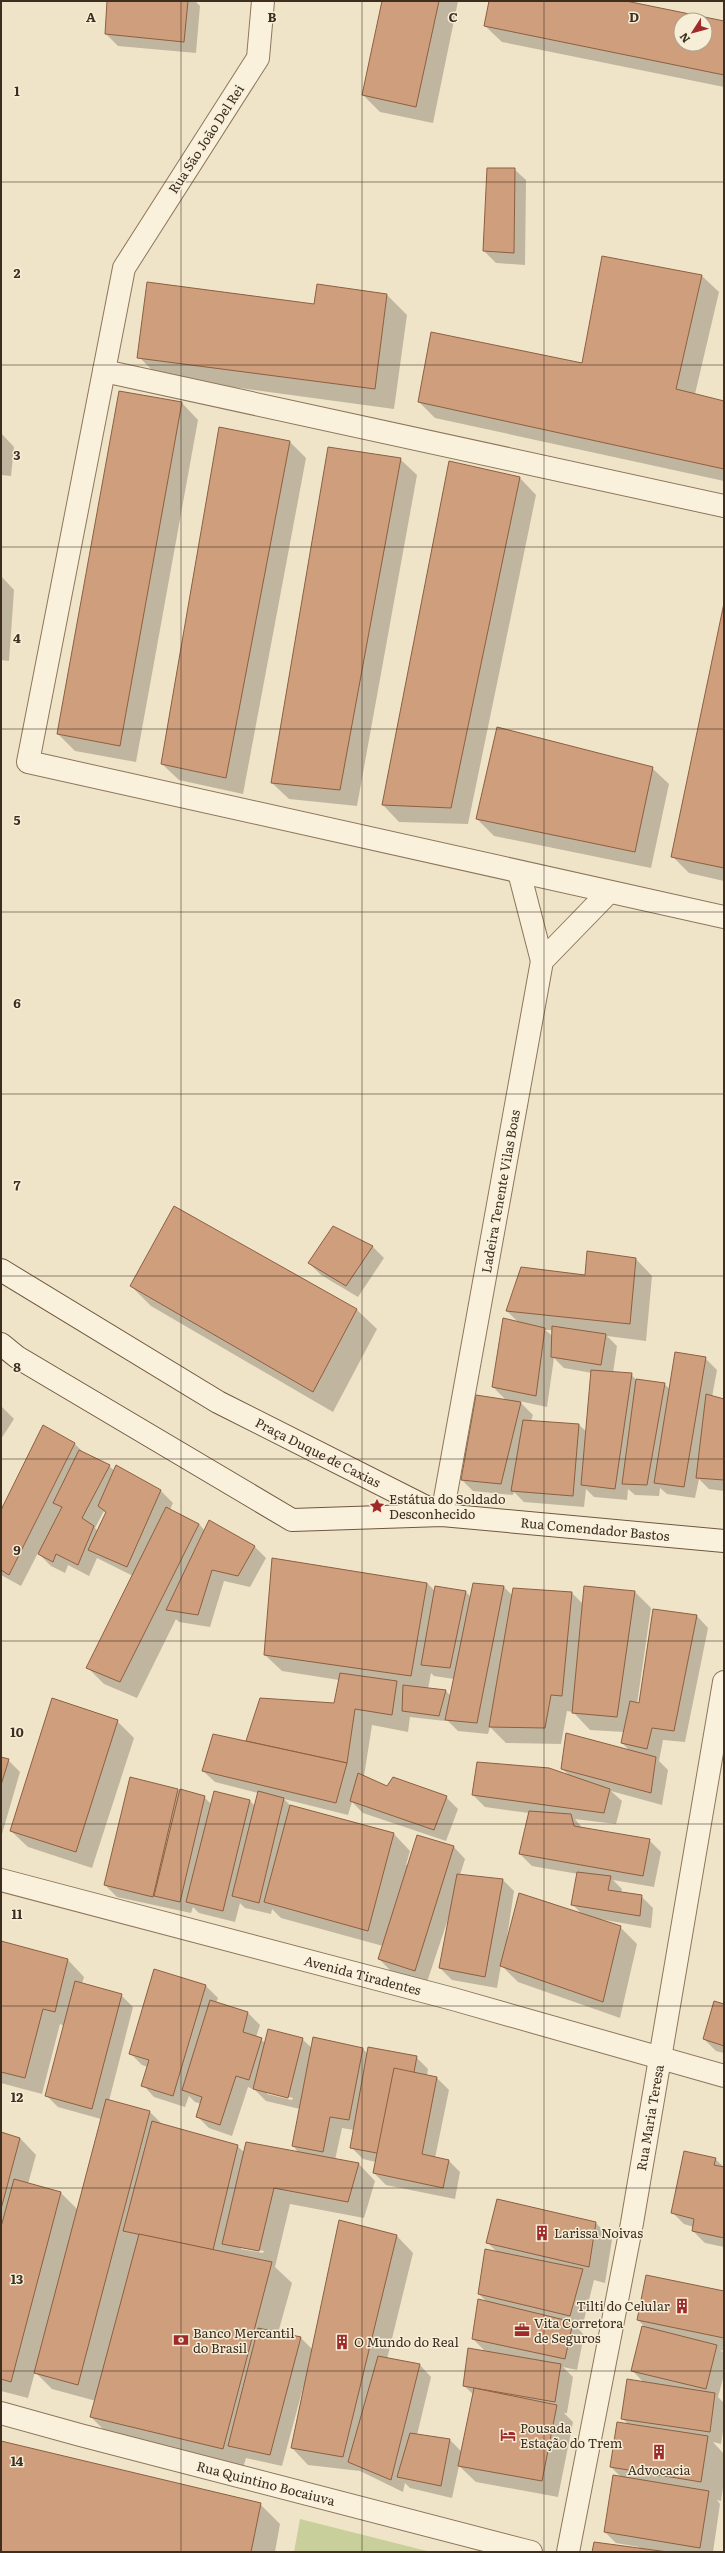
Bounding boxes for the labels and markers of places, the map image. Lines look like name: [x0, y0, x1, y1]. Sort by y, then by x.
place label: Estátua do Soldado Desconhecido: [389, 1489, 506, 1523]
place icon: Estátua do Soldado Desconhecido: [368, 1497, 386, 1515]
place label: Larissa Noivas: [554, 2223, 643, 2242]
building icon: Larissa Noivas: [533, 2224, 551, 2242]
place label: Tilti do Celular: [576, 2296, 671, 2315]
building icon: Tilti do Celular: [673, 2297, 691, 2315]
place label: Vita Corretora de Seguros: [534, 2313, 623, 2347]
office icon: Vita Corretora de Seguros: [513, 2321, 531, 2339]
place label: Banco Mercantil do Brasil: [193, 2323, 295, 2357]
bank icon: Banco Mercantil do Brasil: [172, 2331, 190, 2349]
place label: O Mundo do Real: [354, 2332, 460, 2351]
building icon: O Mundo do Real: [333, 2333, 351, 2351]
place label: Pousada Estação do Trem: [520, 2418, 623, 2452]
hotel icon: Pousada Estação do Trem: [499, 2426, 517, 2444]
building icon: Advocacia: [650, 2443, 668, 2461]
place label: Advocacia: [627, 2460, 691, 2479]

